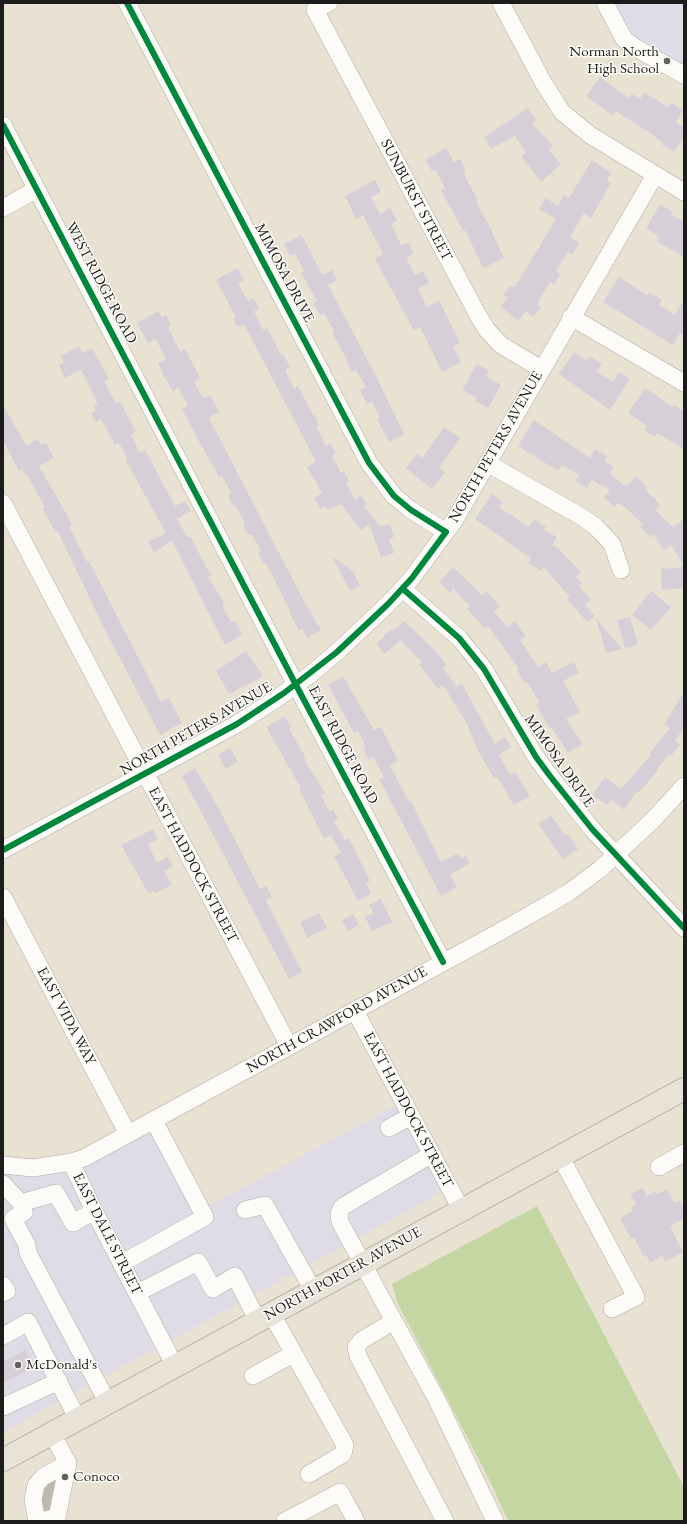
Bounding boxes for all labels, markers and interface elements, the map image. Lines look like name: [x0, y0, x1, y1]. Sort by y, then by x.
place label: Norman North High School: [569, 43, 659, 78]
marker: Norman North High School: [662, 56, 672, 66]
street label: SUNBURST STREET: [376, 136, 456, 264]
street label: WEST RIDGE ROAD: [61, 219, 141, 347]
street label: MIMOSA DRIVE: [250, 220, 318, 326]
street label: NORTH PETERS AVENUE: [445, 368, 547, 526]
street label: NORTH PETERS AVENUE: [117, 678, 275, 780]
street label: EAST RIDGE ROAD: [304, 683, 382, 807]
street label: MIMOSA DRIVE: [520, 711, 598, 811]
street label: EAST HADDOCK STREET: [144, 784, 242, 946]
street label: NORTH CRAWFORD AVENUE: [243, 963, 431, 1077]
street label: EAST VIDA WAY: [33, 964, 99, 1068]
street label: EAST HADDOCK STREET: [359, 1029, 457, 1191]
street label: EAST DALE STREET: [68, 1170, 146, 1298]
street label: NORTH PORTER AVENUE: [261, 1223, 425, 1325]
place label: McDonald's: [26, 1356, 97, 1374]
marker: McDonald's: [13, 1360, 23, 1370]
place label: Conoco: [73, 1468, 120, 1486]
marker: Conoco: [60, 1472, 70, 1482]

